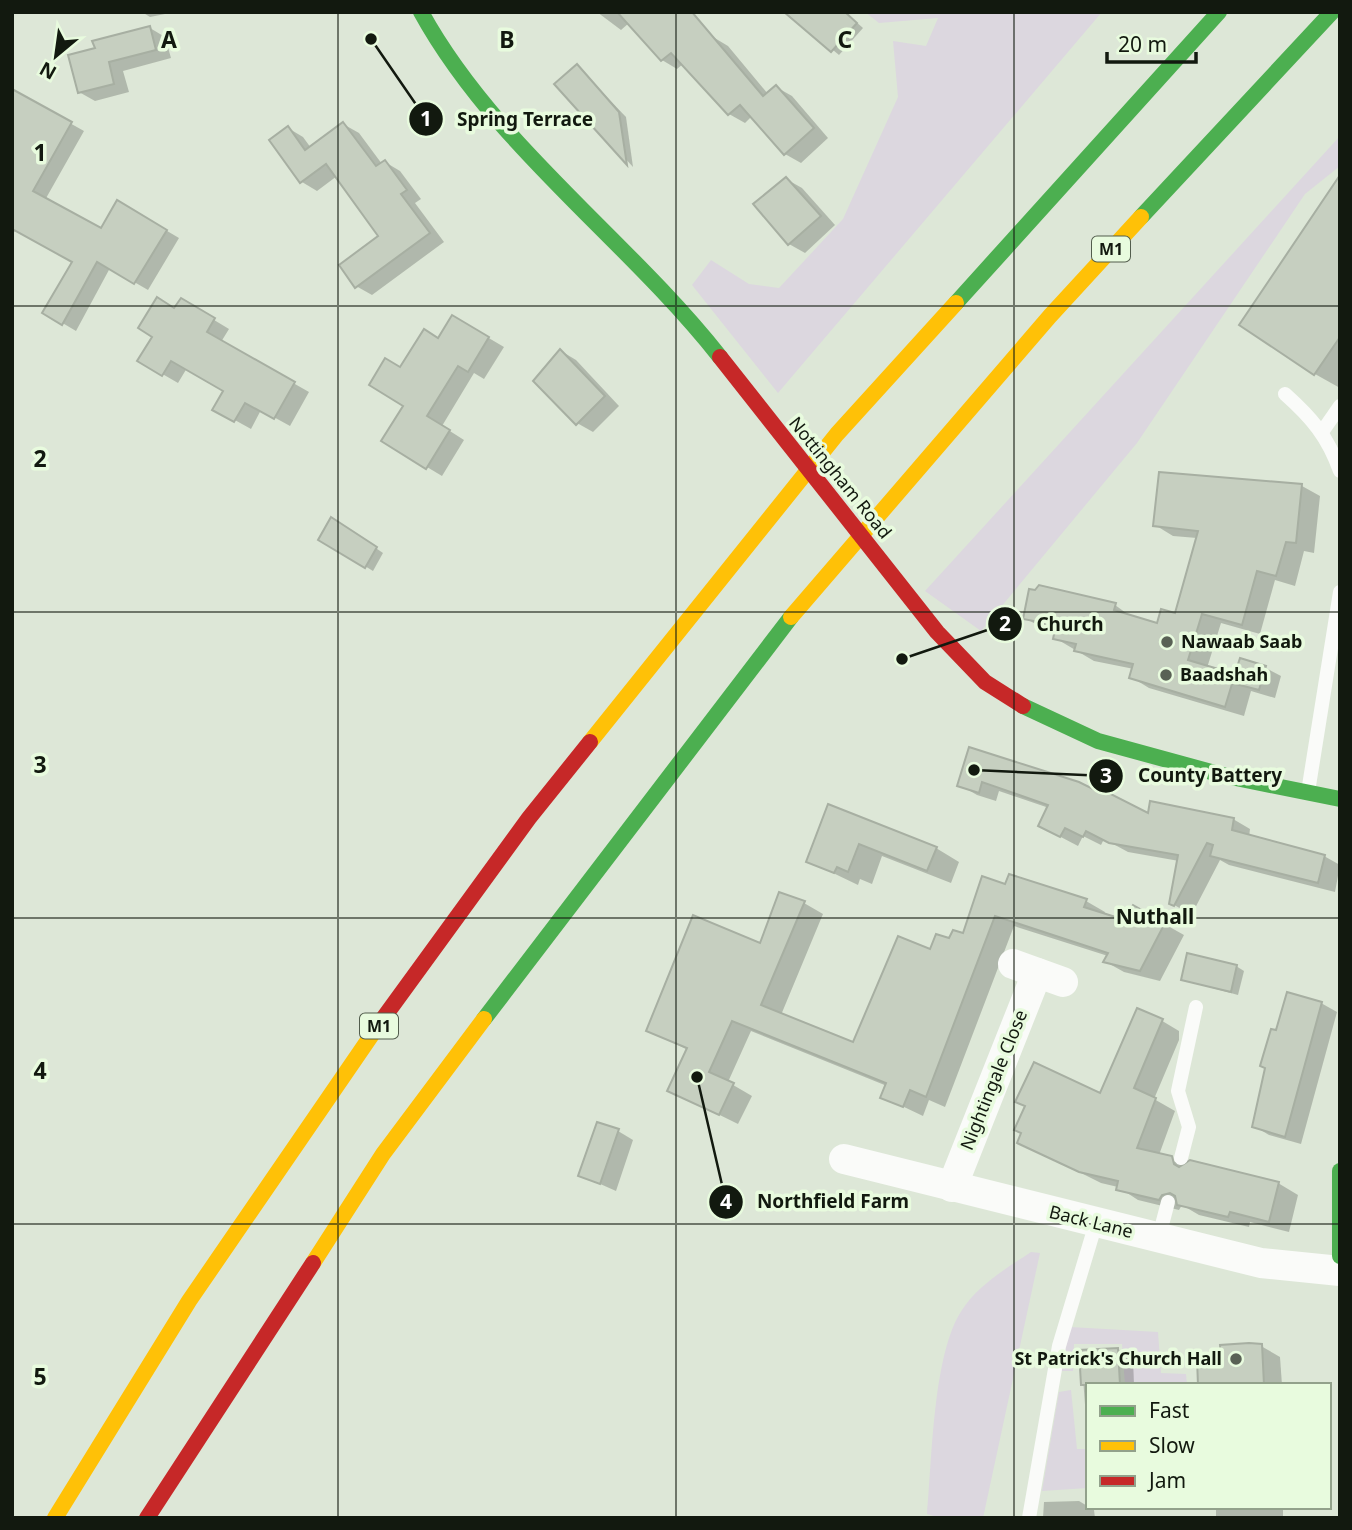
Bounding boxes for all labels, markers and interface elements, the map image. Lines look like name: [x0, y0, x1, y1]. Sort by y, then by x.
north arrow: [21, 21, 91, 91]
scale bar: [1107, 21, 1196, 65]
text: A: [161, 23, 177, 55]
text: B: [499, 23, 515, 55]
text: C: [838, 23, 853, 55]
text: 20 m: [1118, 30, 1167, 58]
text: N: [35, 56, 61, 86]
callout: Spring Terrace: [408, 99, 607, 139]
text: 1: [420, 104, 432, 132]
text: Spring Terrace: [457, 106, 593, 132]
text: 1: [33, 136, 47, 168]
road number: M1: [1092, 236, 1130, 262]
street label: Nottingham Road: [784, 411, 897, 543]
text: 2: [33, 442, 47, 474]
callout: Church: [988, 604, 1118, 644]
text: 2: [999, 609, 1011, 637]
text: Church: [1036, 611, 1104, 637]
place label: Nawaab Saab: [1181, 629, 1302, 653]
marker: Nawaab Saab: [1159, 634, 1175, 650]
place label: Baadshah: [1180, 662, 1268, 686]
marker: Baadshah: [1158, 667, 1174, 683]
text: 3: [33, 748, 47, 780]
callout: County Battery: [1089, 756, 1296, 796]
text: 3: [1100, 761, 1112, 789]
text: County Battery: [1138, 762, 1282, 788]
district label: Nuthall: [1116, 902, 1194, 930]
street label: Nightingale Close: [954, 1006, 1032, 1153]
road number: M1: [360, 1014, 398, 1038]
text: 4: [33, 1054, 47, 1086]
callout: Northfield Farm: [708, 1182, 923, 1222]
text: 4: [720, 1187, 732, 1215]
text: Northfield Farm: [757, 1188, 909, 1214]
street label: Back Lane: [1047, 1199, 1136, 1243]
place label: St Patrick's Church Hall: [1014, 1346, 1222, 1370]
marker: St Patrick's Church Hall: [1228, 1351, 1244, 1367]
text: 5: [33, 1360, 47, 1392]
legend: [1086, 1383, 1331, 1509]
text: Fast: [1149, 1396, 1190, 1424]
text: Slow: [1149, 1431, 1195, 1459]
text: Jam: [1147, 1466, 1186, 1494]

